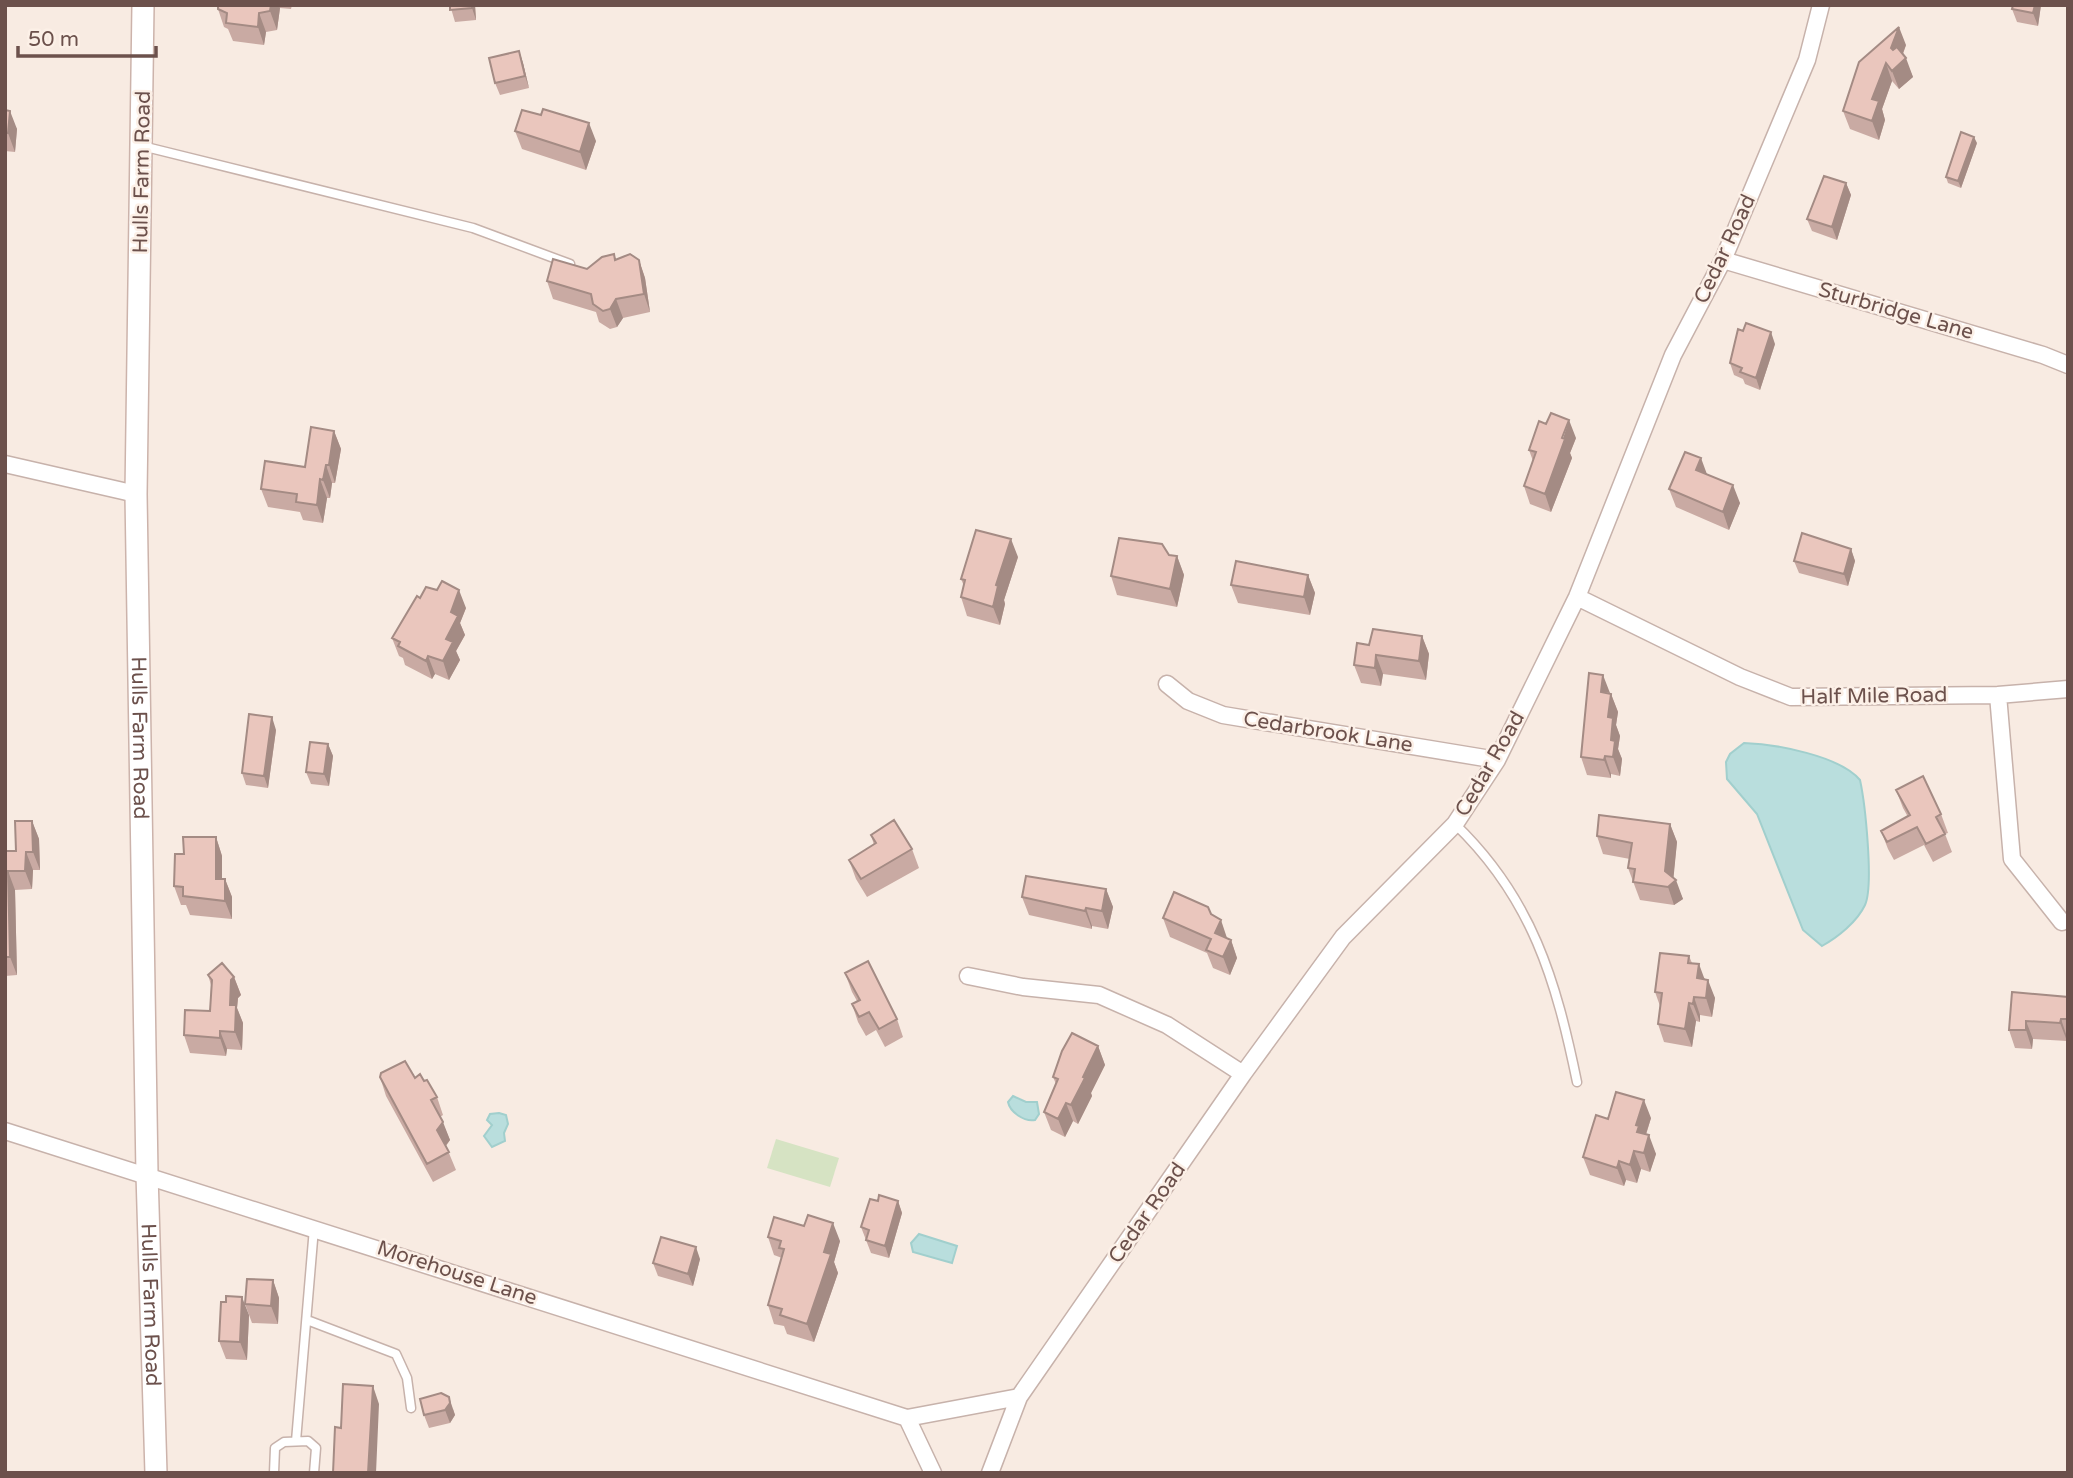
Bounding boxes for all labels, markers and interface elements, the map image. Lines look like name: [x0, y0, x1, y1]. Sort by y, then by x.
scale bar: [18, 14, 156, 58]
text: 50 m: [28, 27, 79, 52]
street label: Hulls Farm Road: [128, 90, 156, 254]
street label: Cedar Road: [1689, 190, 1761, 308]
street label: Sturbridge Lane: [1816, 277, 1977, 345]
street label: Hulls Farm Road: [126, 656, 154, 820]
street label: Half Mile Road: [1800, 682, 1948, 710]
street label: Cedarbrook Lane: [1241, 706, 1415, 758]
street label: Cedar Road: [1450, 707, 1530, 821]
street label: Cedar Road: [1103, 1158, 1191, 1268]
street label: Hulls Farm Road: [136, 1223, 166, 1387]
street label: Morehouse Lane: [374, 1235, 540, 1311]

